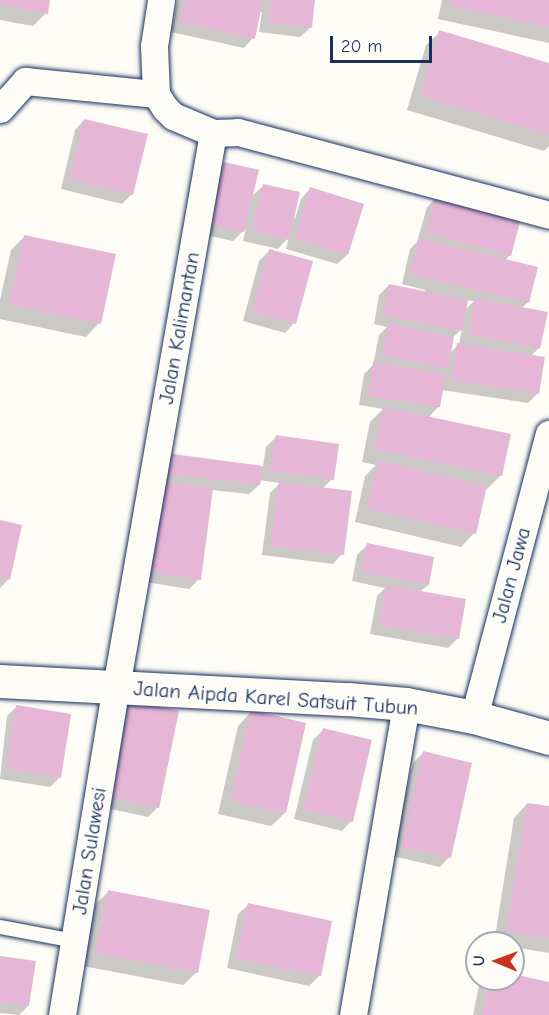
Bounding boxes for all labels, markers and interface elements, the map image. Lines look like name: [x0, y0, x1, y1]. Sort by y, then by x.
scale bar: [333, 24, 435, 62]
text: 20 m: [341, 36, 382, 57]
street label: Jalan Kalimantan: [153, 250, 205, 406]
street label: Jalan Jawa: [486, 524, 536, 626]
street label: Jalan Aipda Karel Satsuit Tubun: [133, 675, 419, 721]
street label: Jalan Sulawesi: [67, 786, 111, 916]
north arrow: [465, 931, 525, 991]
text: U: [470, 955, 488, 966]

